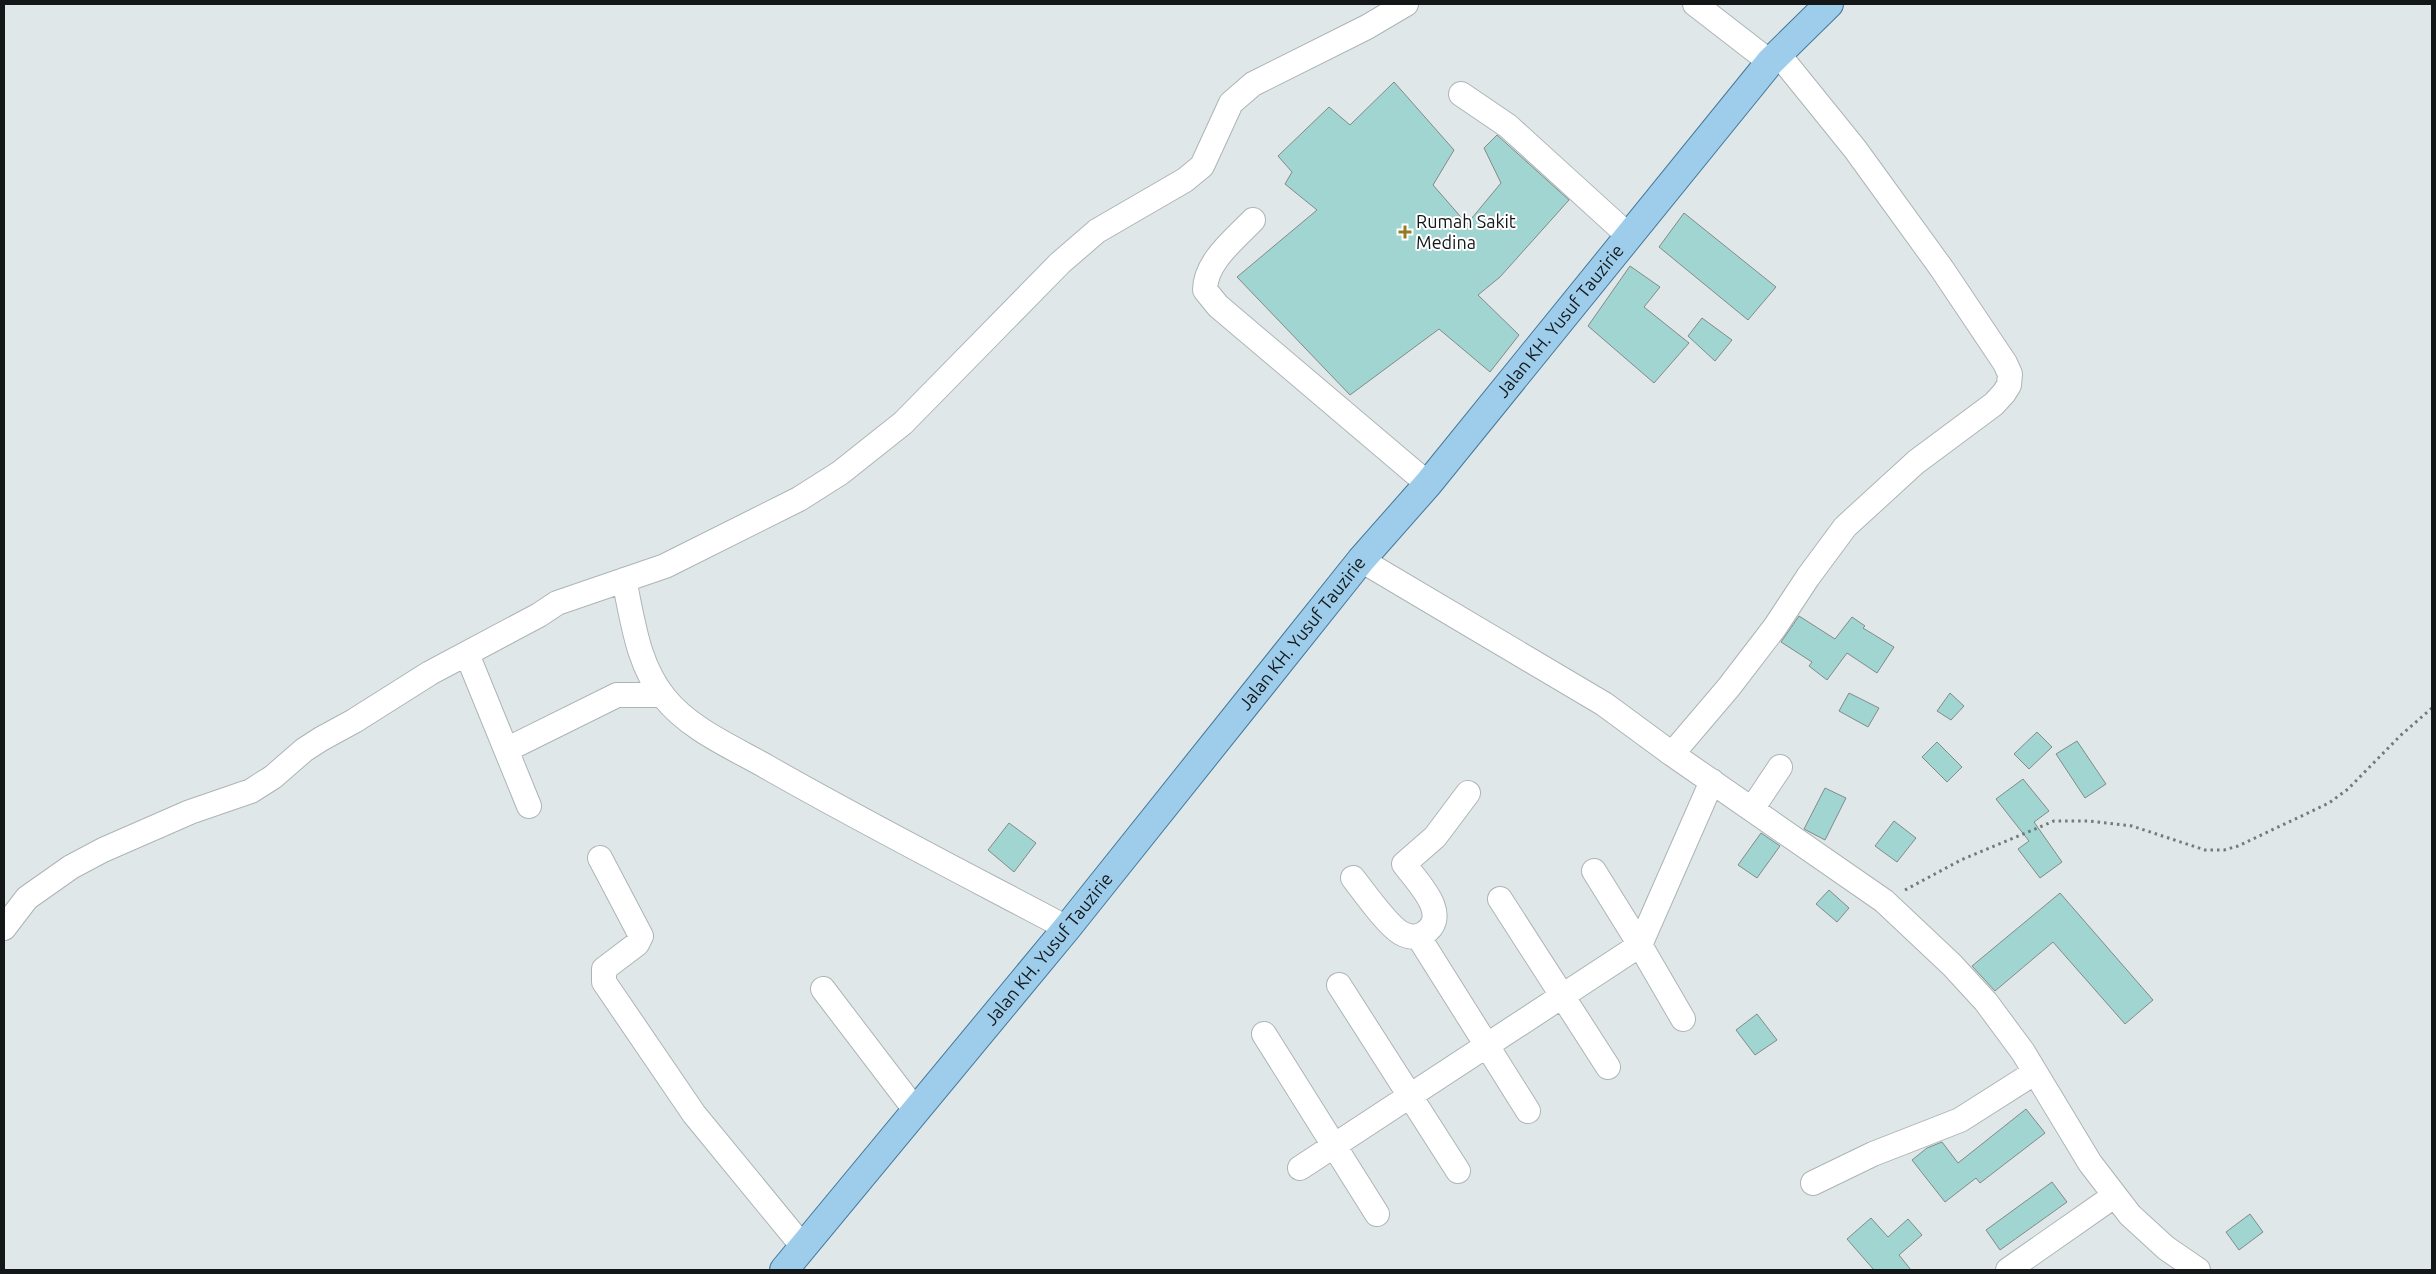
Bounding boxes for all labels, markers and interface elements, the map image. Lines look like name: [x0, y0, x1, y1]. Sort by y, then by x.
place label: Rumah Sakit Medina: [1416, 211, 1516, 252]
marker: Rumah Sakit Medina: [1398, 225, 1412, 239]
street label: Jalan KH. Yusuf Tauzirie: [1492, 240, 1627, 401]
street label: Jalan KH. Yusuf Tauzirie: [1234, 552, 1369, 713]
street label: Jalan KH. Yusuf Tauzirie: [980, 868, 1116, 1029]

